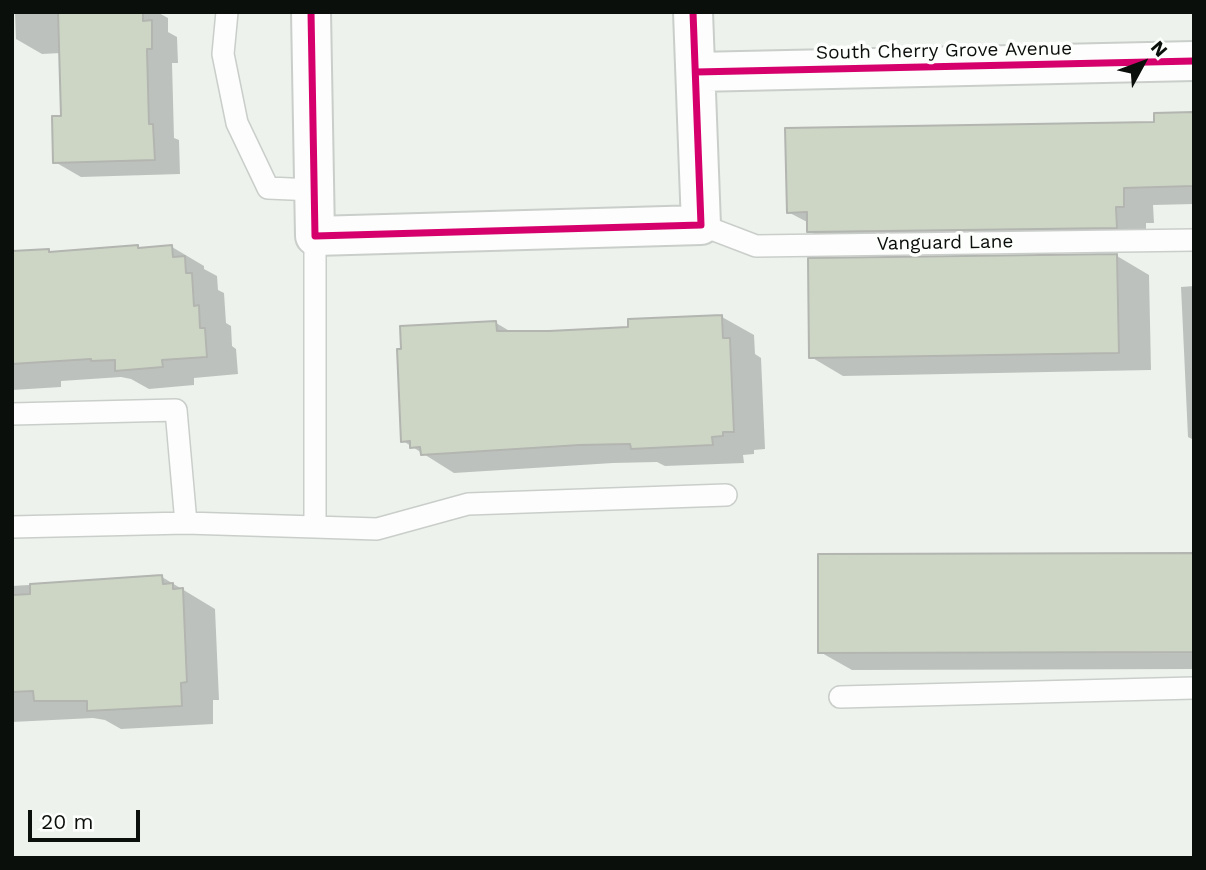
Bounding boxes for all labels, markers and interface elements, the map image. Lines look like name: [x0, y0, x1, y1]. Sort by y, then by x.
north arrow: [1108, 28, 1178, 98]
text: N: [1146, 36, 1173, 62]
street label: South Cherry Grove Avenue: [816, 37, 1072, 65]
street label: Vanguard Lane: [876, 230, 1014, 256]
scale bar: [32, 796, 144, 840]
text: 20 m: [41, 809, 93, 834]

